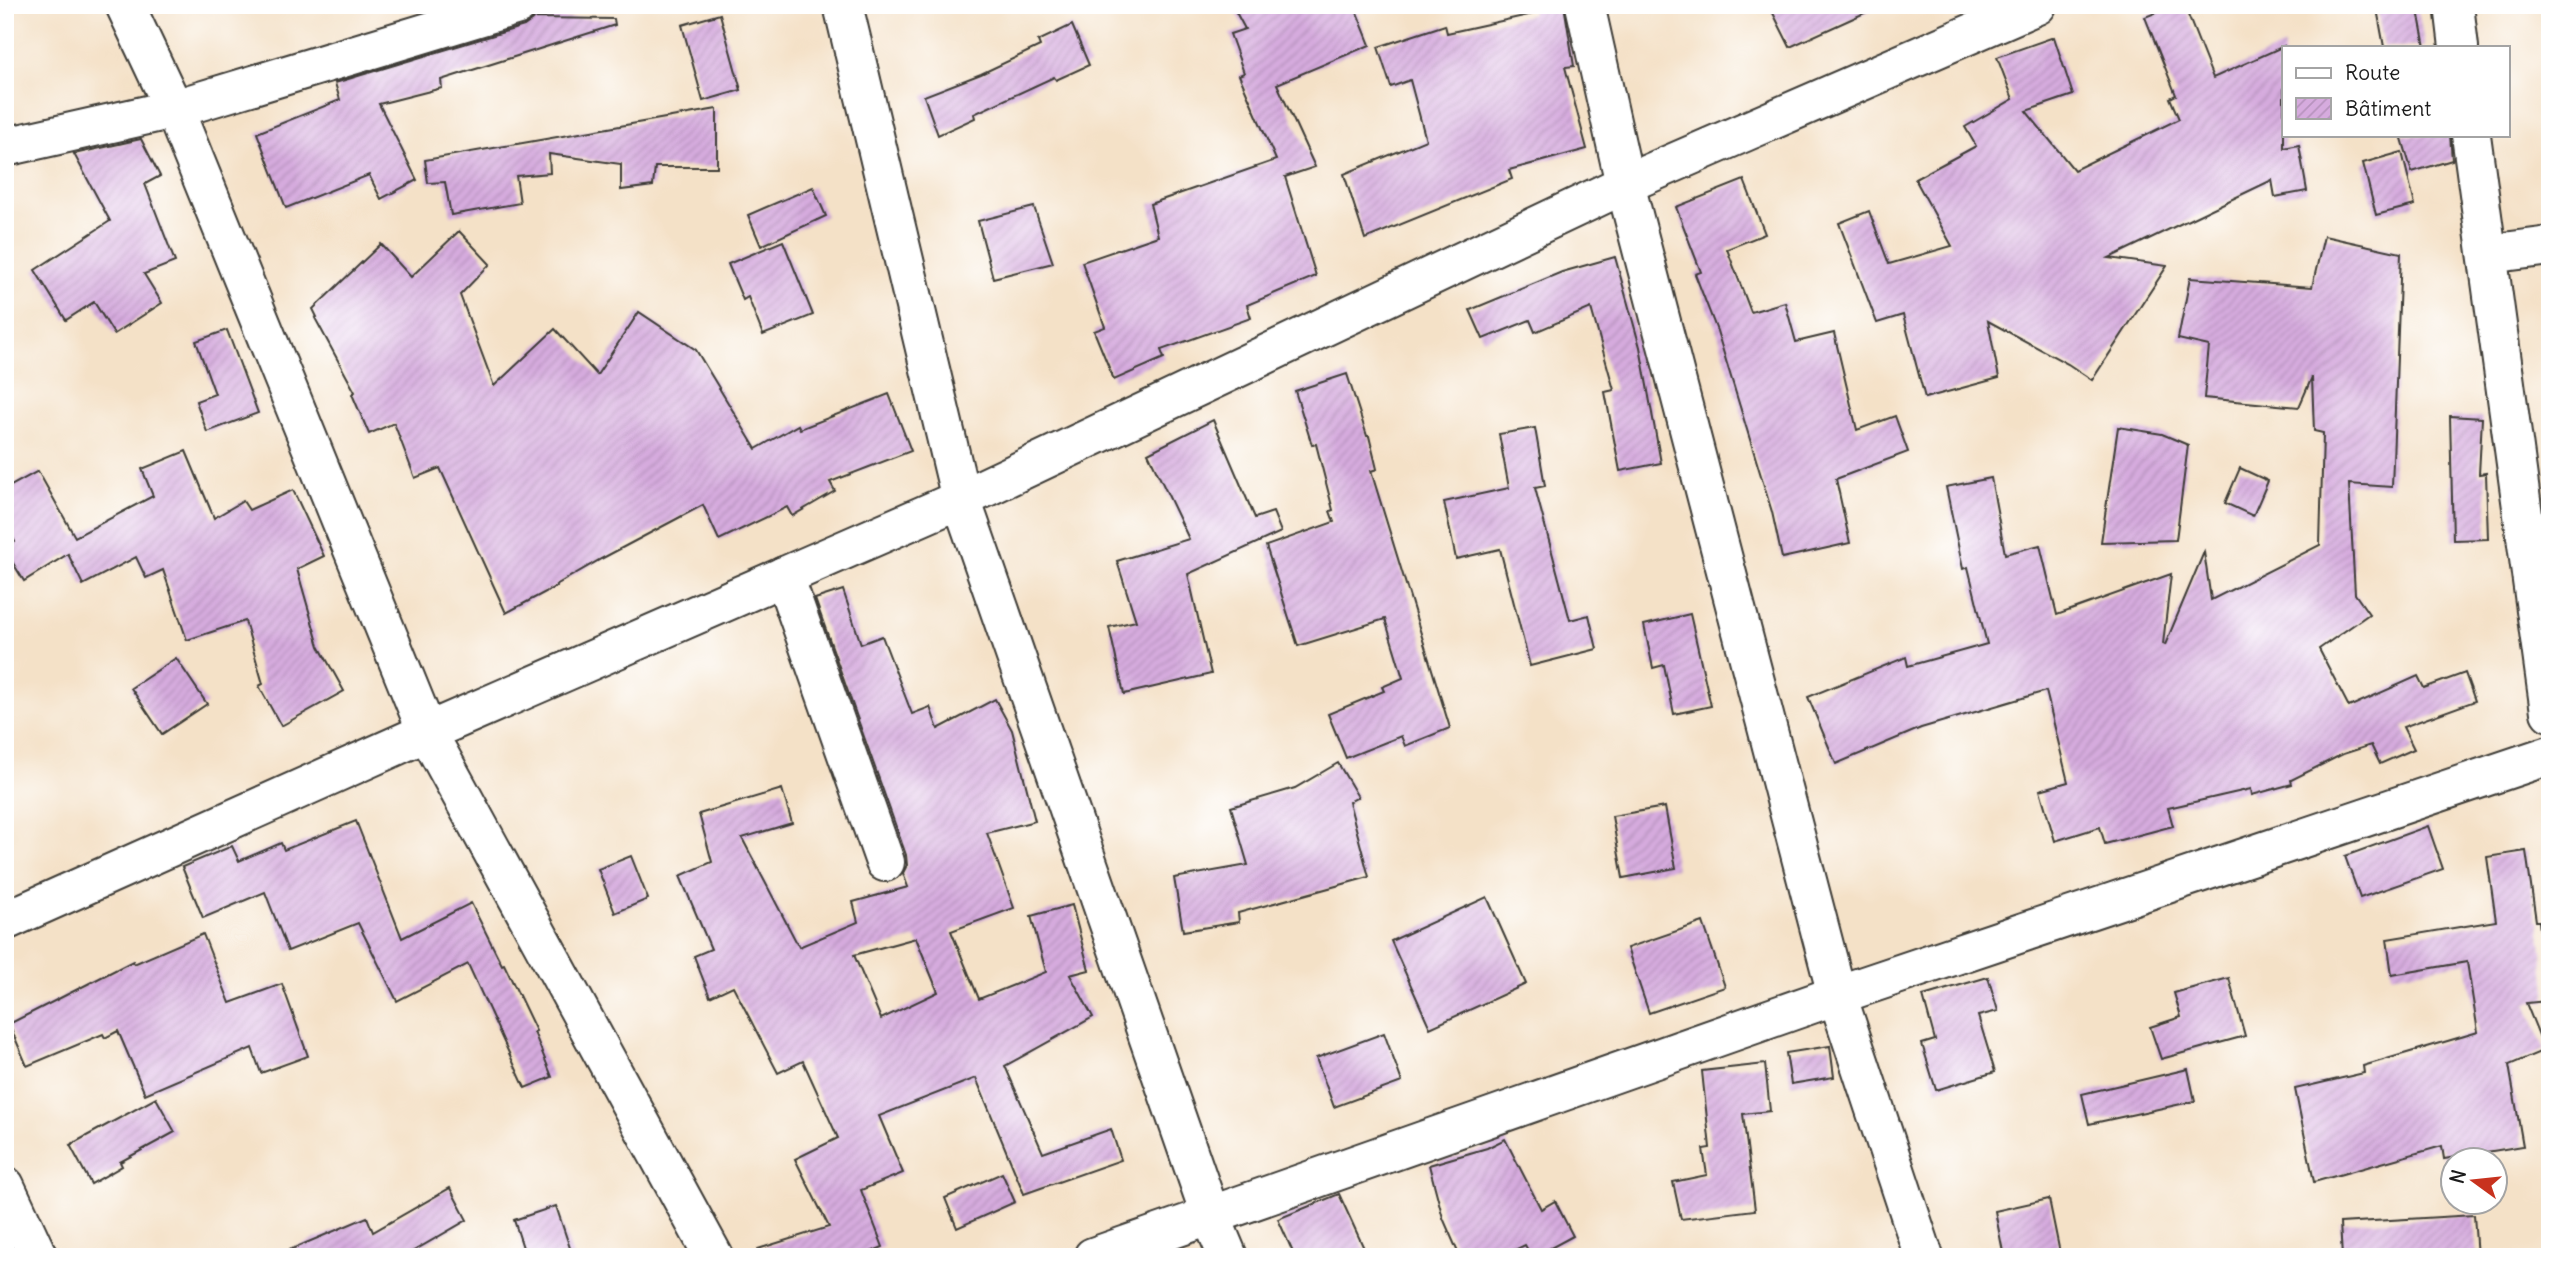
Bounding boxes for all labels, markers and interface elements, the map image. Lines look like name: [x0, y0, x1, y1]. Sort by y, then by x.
legend: [2282, 46, 2510, 136]
text: Route: [2345, 59, 2400, 86]
text: Bâtiment: [2345, 95, 2431, 122]
north arrow: [2440, 1146, 2510, 1216]
text: N: [2444, 1167, 2471, 1186]

